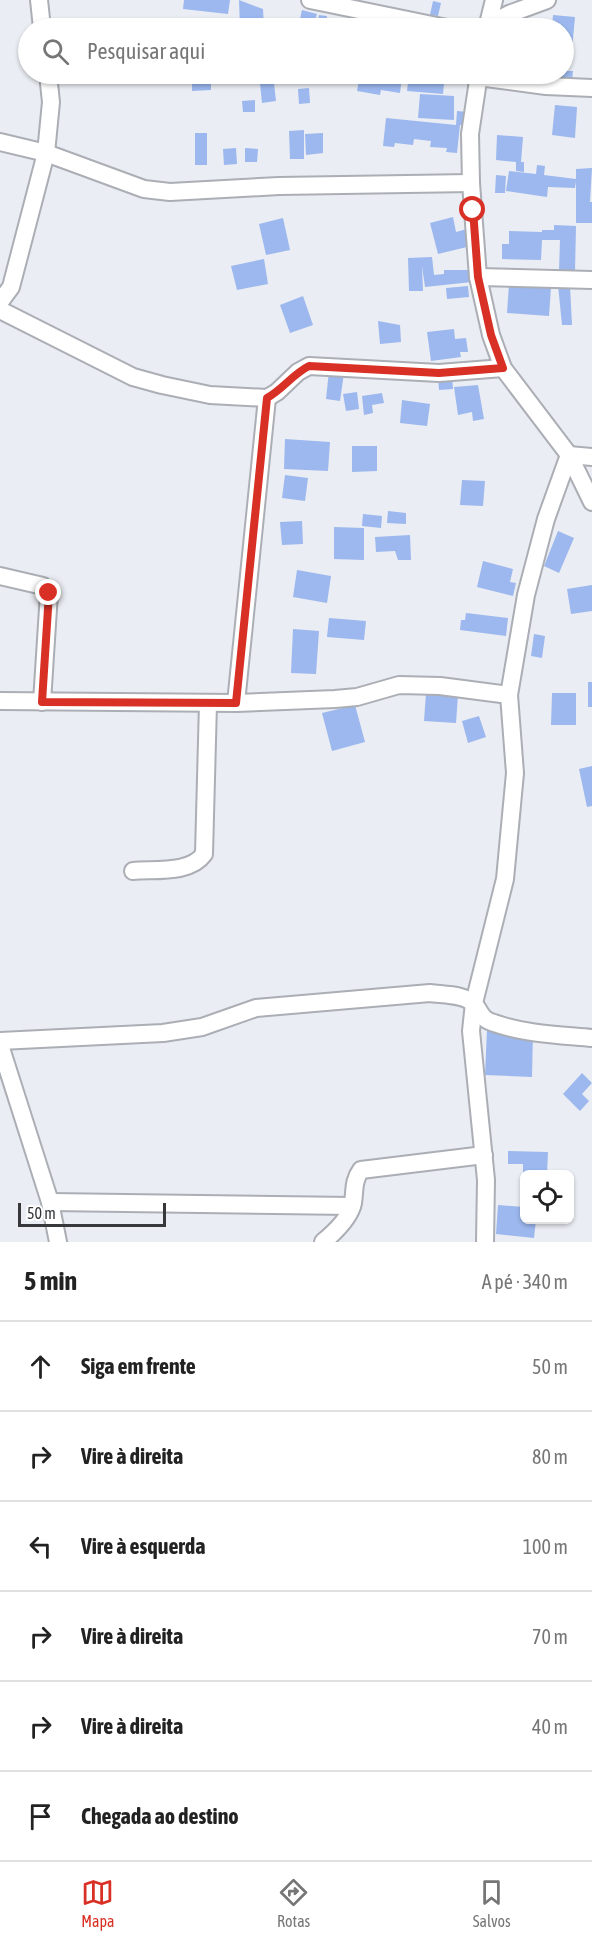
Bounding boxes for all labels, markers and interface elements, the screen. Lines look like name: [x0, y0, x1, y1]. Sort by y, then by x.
search box: [18, 18, 574, 84]
icon: search: [39, 35, 72, 68]
text: Pesquisar aqui: [87, 38, 205, 64]
route start: [459, 196, 485, 222]
route end: [35, 579, 61, 605]
map controls: [520, 1170, 574, 1224]
button: locate: [520, 1170, 574, 1224]
scale bar: [18, 1200, 166, 1228]
text: 50 m: [27, 1204, 56, 1222]
text: 5 min: [24, 1266, 77, 1296]
text: A pé · 340 m: [482, 1270, 568, 1293]
icon: ahead: [24, 1350, 57, 1383]
text: Siga em frente: [81, 1353, 196, 1379]
text: 50 m: [532, 1355, 568, 1378]
icon: right: [24, 1440, 57, 1473]
text: Vire à direita: [81, 1443, 183, 1469]
text: 80 m: [532, 1445, 568, 1468]
icon: left: [24, 1530, 57, 1563]
text: Vire à esquerda: [81, 1533, 206, 1559]
text: 100 m: [523, 1535, 568, 1558]
icon: right: [24, 1620, 57, 1653]
text: Vire à direita: [81, 1623, 183, 1649]
text: 70 m: [532, 1625, 568, 1648]
icon: right: [24, 1710, 57, 1743]
text: Vire à direita: [81, 1713, 183, 1739]
text: 40 m: [532, 1715, 568, 1738]
icon: arrive: [24, 1800, 57, 1833]
text: Chegada ao destino: [81, 1803, 239, 1829]
tab: Mapa: [81, 1876, 114, 1930]
tab: Rotas: [277, 1876, 310, 1930]
tab: Salvos: [473, 1876, 511, 1930]

